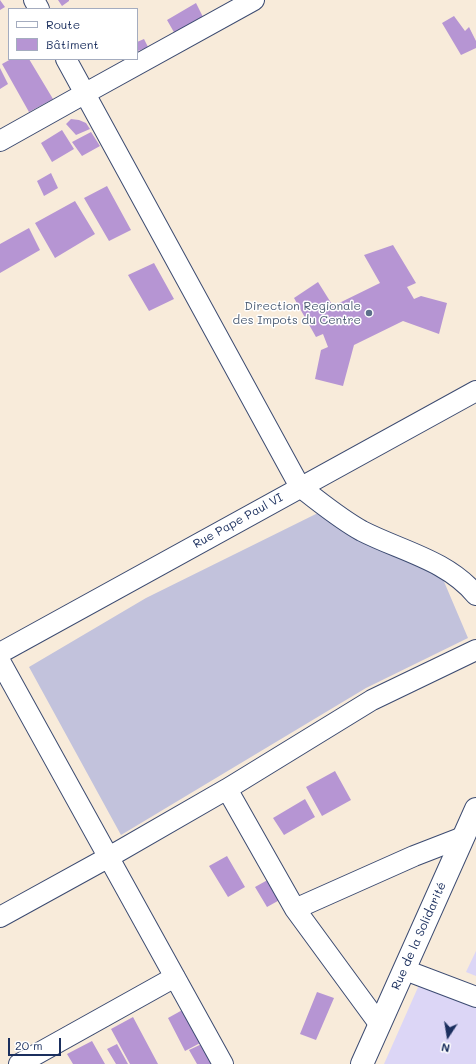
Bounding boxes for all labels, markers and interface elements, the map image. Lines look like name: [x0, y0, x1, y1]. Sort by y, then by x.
legend: [8, 8, 138, 60]
text: Route: [46, 16, 80, 32]
text: Bâtiment: [46, 36, 99, 52]
place label: Direction Regionale des Impots du Centre: [233, 299, 361, 327]
marker: Direction Regionale des Impots du Centre: [364, 308, 374, 318]
street label: Rue Pape Paul VI: [191, 490, 285, 552]
street label: Rue de la Solidarité: [389, 880, 449, 992]
north arrow: [428, 1016, 468, 1056]
scale bar: [10, 1030, 63, 1056]
text: 20 m: [15, 1037, 43, 1053]
text: N: [440, 1040, 451, 1056]

